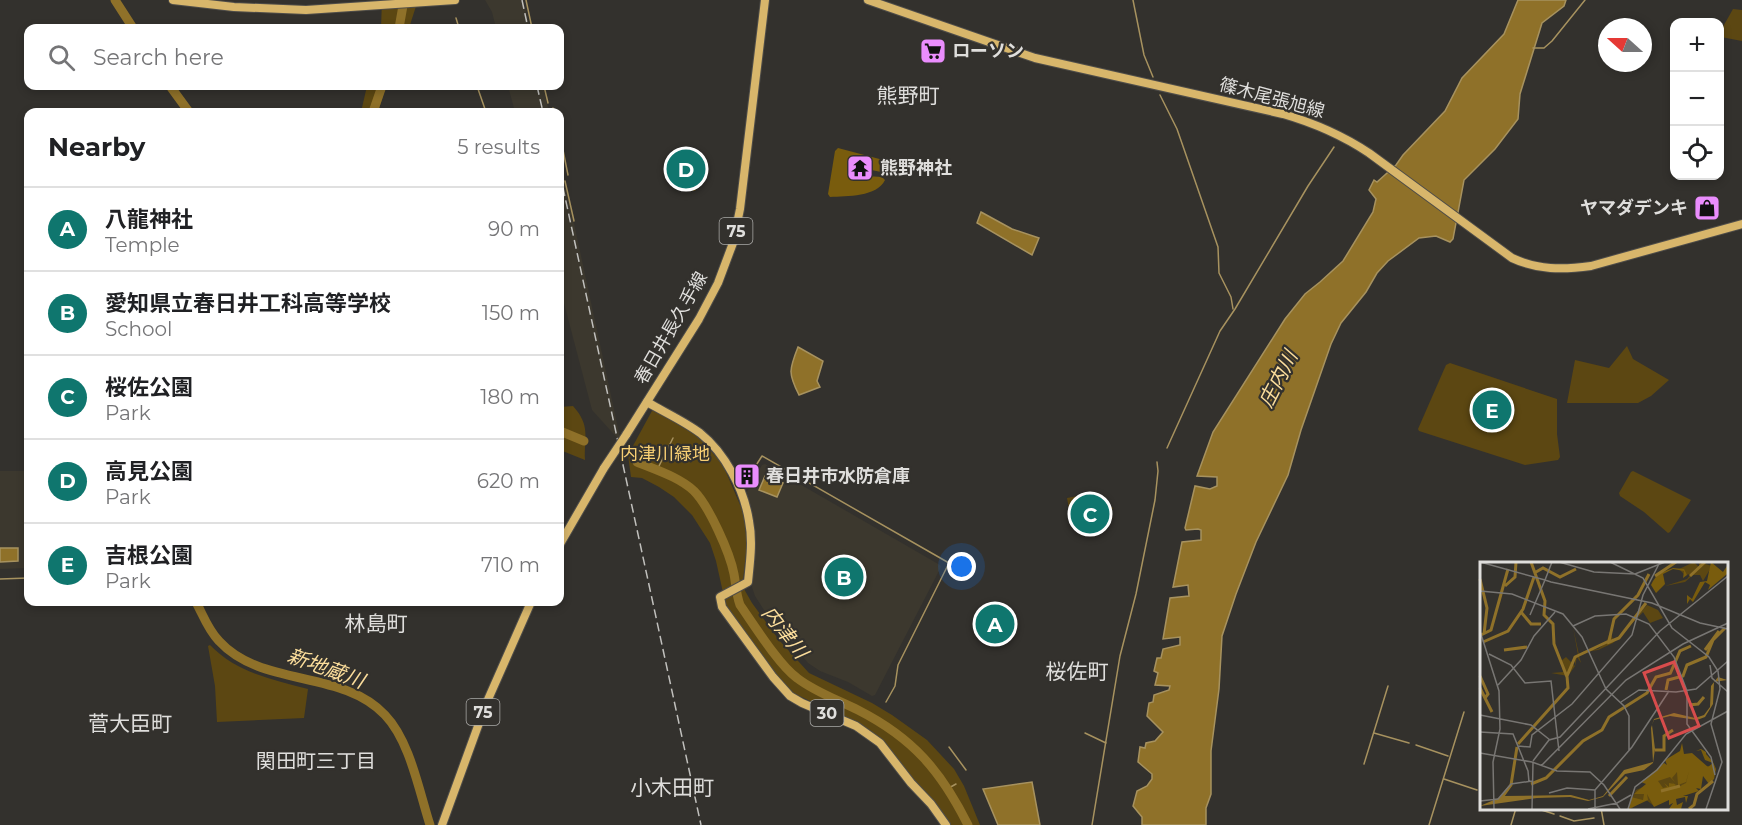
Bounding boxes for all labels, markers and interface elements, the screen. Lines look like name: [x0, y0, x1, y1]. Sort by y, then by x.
north arrow: [1598, 18, 1652, 72]
map controls: [1670, 18, 1724, 180]
button: +: [1670, 18, 1724, 72]
search box: [24, 24, 564, 90]
supermarket icon: ローソン: [918, 36, 948, 66]
place label: ローソン: [952, 40, 1024, 62]
icon: search: [45, 41, 78, 74]
text: Search here: [93, 44, 224, 71]
button: −: [1670, 72, 1724, 126]
street label: 篠木尾張旭線: [1217, 73, 1327, 123]
district label: 熊野町: [877, 83, 940, 108]
button: locate: [1670, 126, 1724, 180]
text: Nearby: [48, 131, 145, 163]
text: 5 results: [457, 135, 540, 159]
pin: D: [666, 146, 706, 192]
temple icon: 熊野神社: [845, 153, 875, 183]
place label: 熊野神社: [880, 157, 952, 179]
shop icon: ヤマダデンキ: [1692, 193, 1722, 223]
place label: ヤマダデンキ: [1580, 197, 1688, 219]
text: 八龍神社: [105, 206, 193, 233]
text: A: [60, 217, 75, 241]
text: 90 m: [488, 217, 540, 241]
road number: 75: [720, 218, 752, 244]
text: Temple: [105, 233, 180, 257]
street label: 春日井長久手線: [630, 268, 712, 388]
text: 愛知県立春日井工科高等学校: [105, 290, 391, 317]
text: B: [60, 301, 75, 325]
text: 150 m: [482, 301, 540, 325]
text: School: [105, 317, 172, 341]
water label: 庄内川: [1254, 345, 1303, 411]
text: 桜佐公園: [105, 374, 193, 401]
text: C: [60, 385, 75, 409]
text: 180 m: [480, 385, 540, 409]
pin: E: [1472, 388, 1512, 432]
text: Park: [105, 401, 151, 425]
park label: 内津川緑地: [620, 443, 710, 465]
text: 高見公園: [105, 458, 193, 485]
building icon: 春日井市水防倉庫: [732, 461, 762, 491]
place label: 春日井市水防倉庫: [766, 465, 910, 487]
text: D: [59, 469, 76, 493]
text: 620 m: [477, 469, 540, 493]
text: Park: [105, 485, 151, 509]
pin: C: [1070, 492, 1110, 536]
text: 吉根公園: [105, 542, 193, 569]
your location: [947, 552, 976, 581]
text: E: [61, 553, 74, 577]
text: 710 m: [481, 553, 540, 577]
pin: B: [824, 554, 864, 600]
inset map: [1480, 562, 1727, 810]
text: Park: [105, 569, 151, 593]
water label: 内津川: [757, 601, 814, 665]
pin: A: [976, 602, 1014, 646]
district label: 林島町: [345, 611, 408, 636]
water label: 新地蔵川: [284, 643, 370, 694]
district label: 桜佐町: [1046, 659, 1109, 684]
road number: 75: [466, 699, 500, 725]
road number: 30: [810, 700, 844, 726]
district label: 菅大臣町: [88, 711, 172, 736]
district label: 関田町三丁目: [256, 749, 376, 773]
district label: 小木田町: [630, 775, 714, 800]

